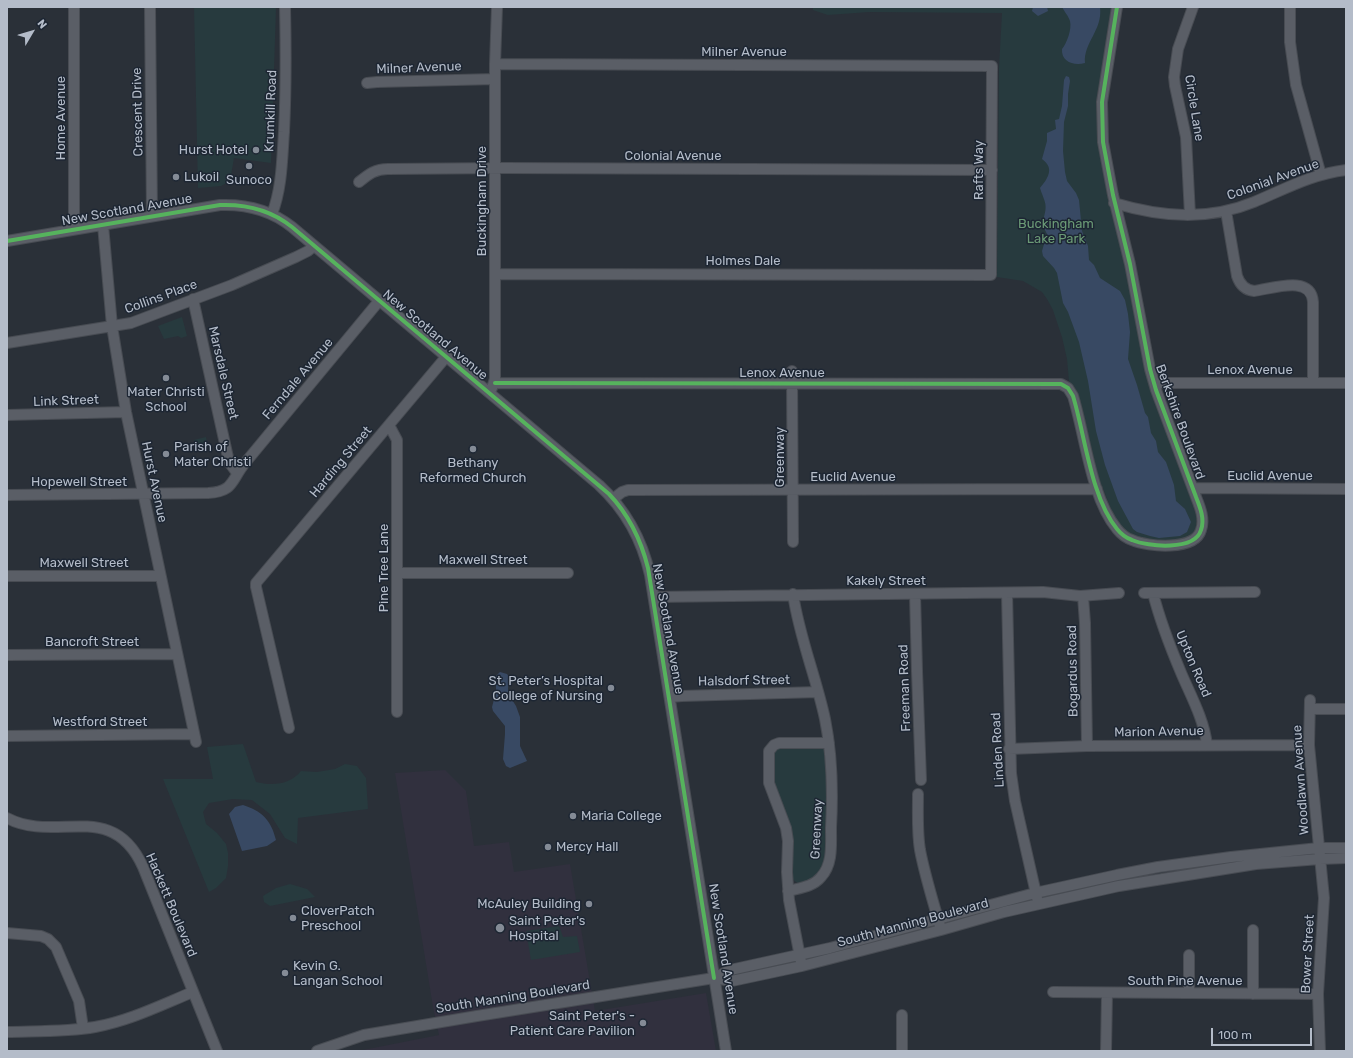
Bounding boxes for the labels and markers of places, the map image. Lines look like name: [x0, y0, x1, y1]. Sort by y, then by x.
place label: Hurst Hotel: [179, 142, 248, 158]
marker: Hurst Hotel: [251, 145, 261, 155]
marker: Sunoco: [244, 161, 254, 171]
place label: Lukoil: [184, 169, 219, 185]
marker: Lukoil: [171, 172, 181, 182]
place label: Sunoco: [226, 172, 272, 188]
marker: Mater Christi School: [161, 373, 171, 383]
place label: Mater Christi School: [127, 384, 205, 415]
place label: Parish of Mater Christi: [174, 439, 251, 470]
marker: Bethany Reformed Church: [468, 444, 478, 454]
marker: Parish of Mater Christi: [161, 449, 171, 459]
place label: Bethany Reformed Church: [420, 455, 526, 486]
place label: St. Peter’s Hospital College of Nursing: [489, 673, 603, 704]
marker: St. Peter’s Hospital College of Nursing: [606, 683, 616, 693]
place label: Maria College: [581, 808, 662, 824]
marker: Maria College: [568, 811, 578, 821]
place label: Mercy Hall: [556, 839, 619, 855]
marker: Mercy Hall: [543, 842, 553, 852]
place label: McAuley Building: [477, 896, 581, 912]
marker: McAuley Building: [584, 899, 594, 909]
place label: CloverPatch Preschool: [301, 903, 375, 934]
marker: CloverPatch Preschool: [288, 913, 298, 923]
place label: Saint Peter's Hospital: [509, 913, 585, 944]
marker: Saint Peter's Hospital: [494, 922, 506, 934]
place label: Kevin G. Langan School: [293, 958, 383, 989]
marker: Kevin G. Langan School: [280, 968, 290, 978]
place label: Saint Peter's - Patient Care Pavilion: [510, 1008, 635, 1039]
marker: Saint Peter's - Patient Care Pavilion: [638, 1018, 648, 1028]

